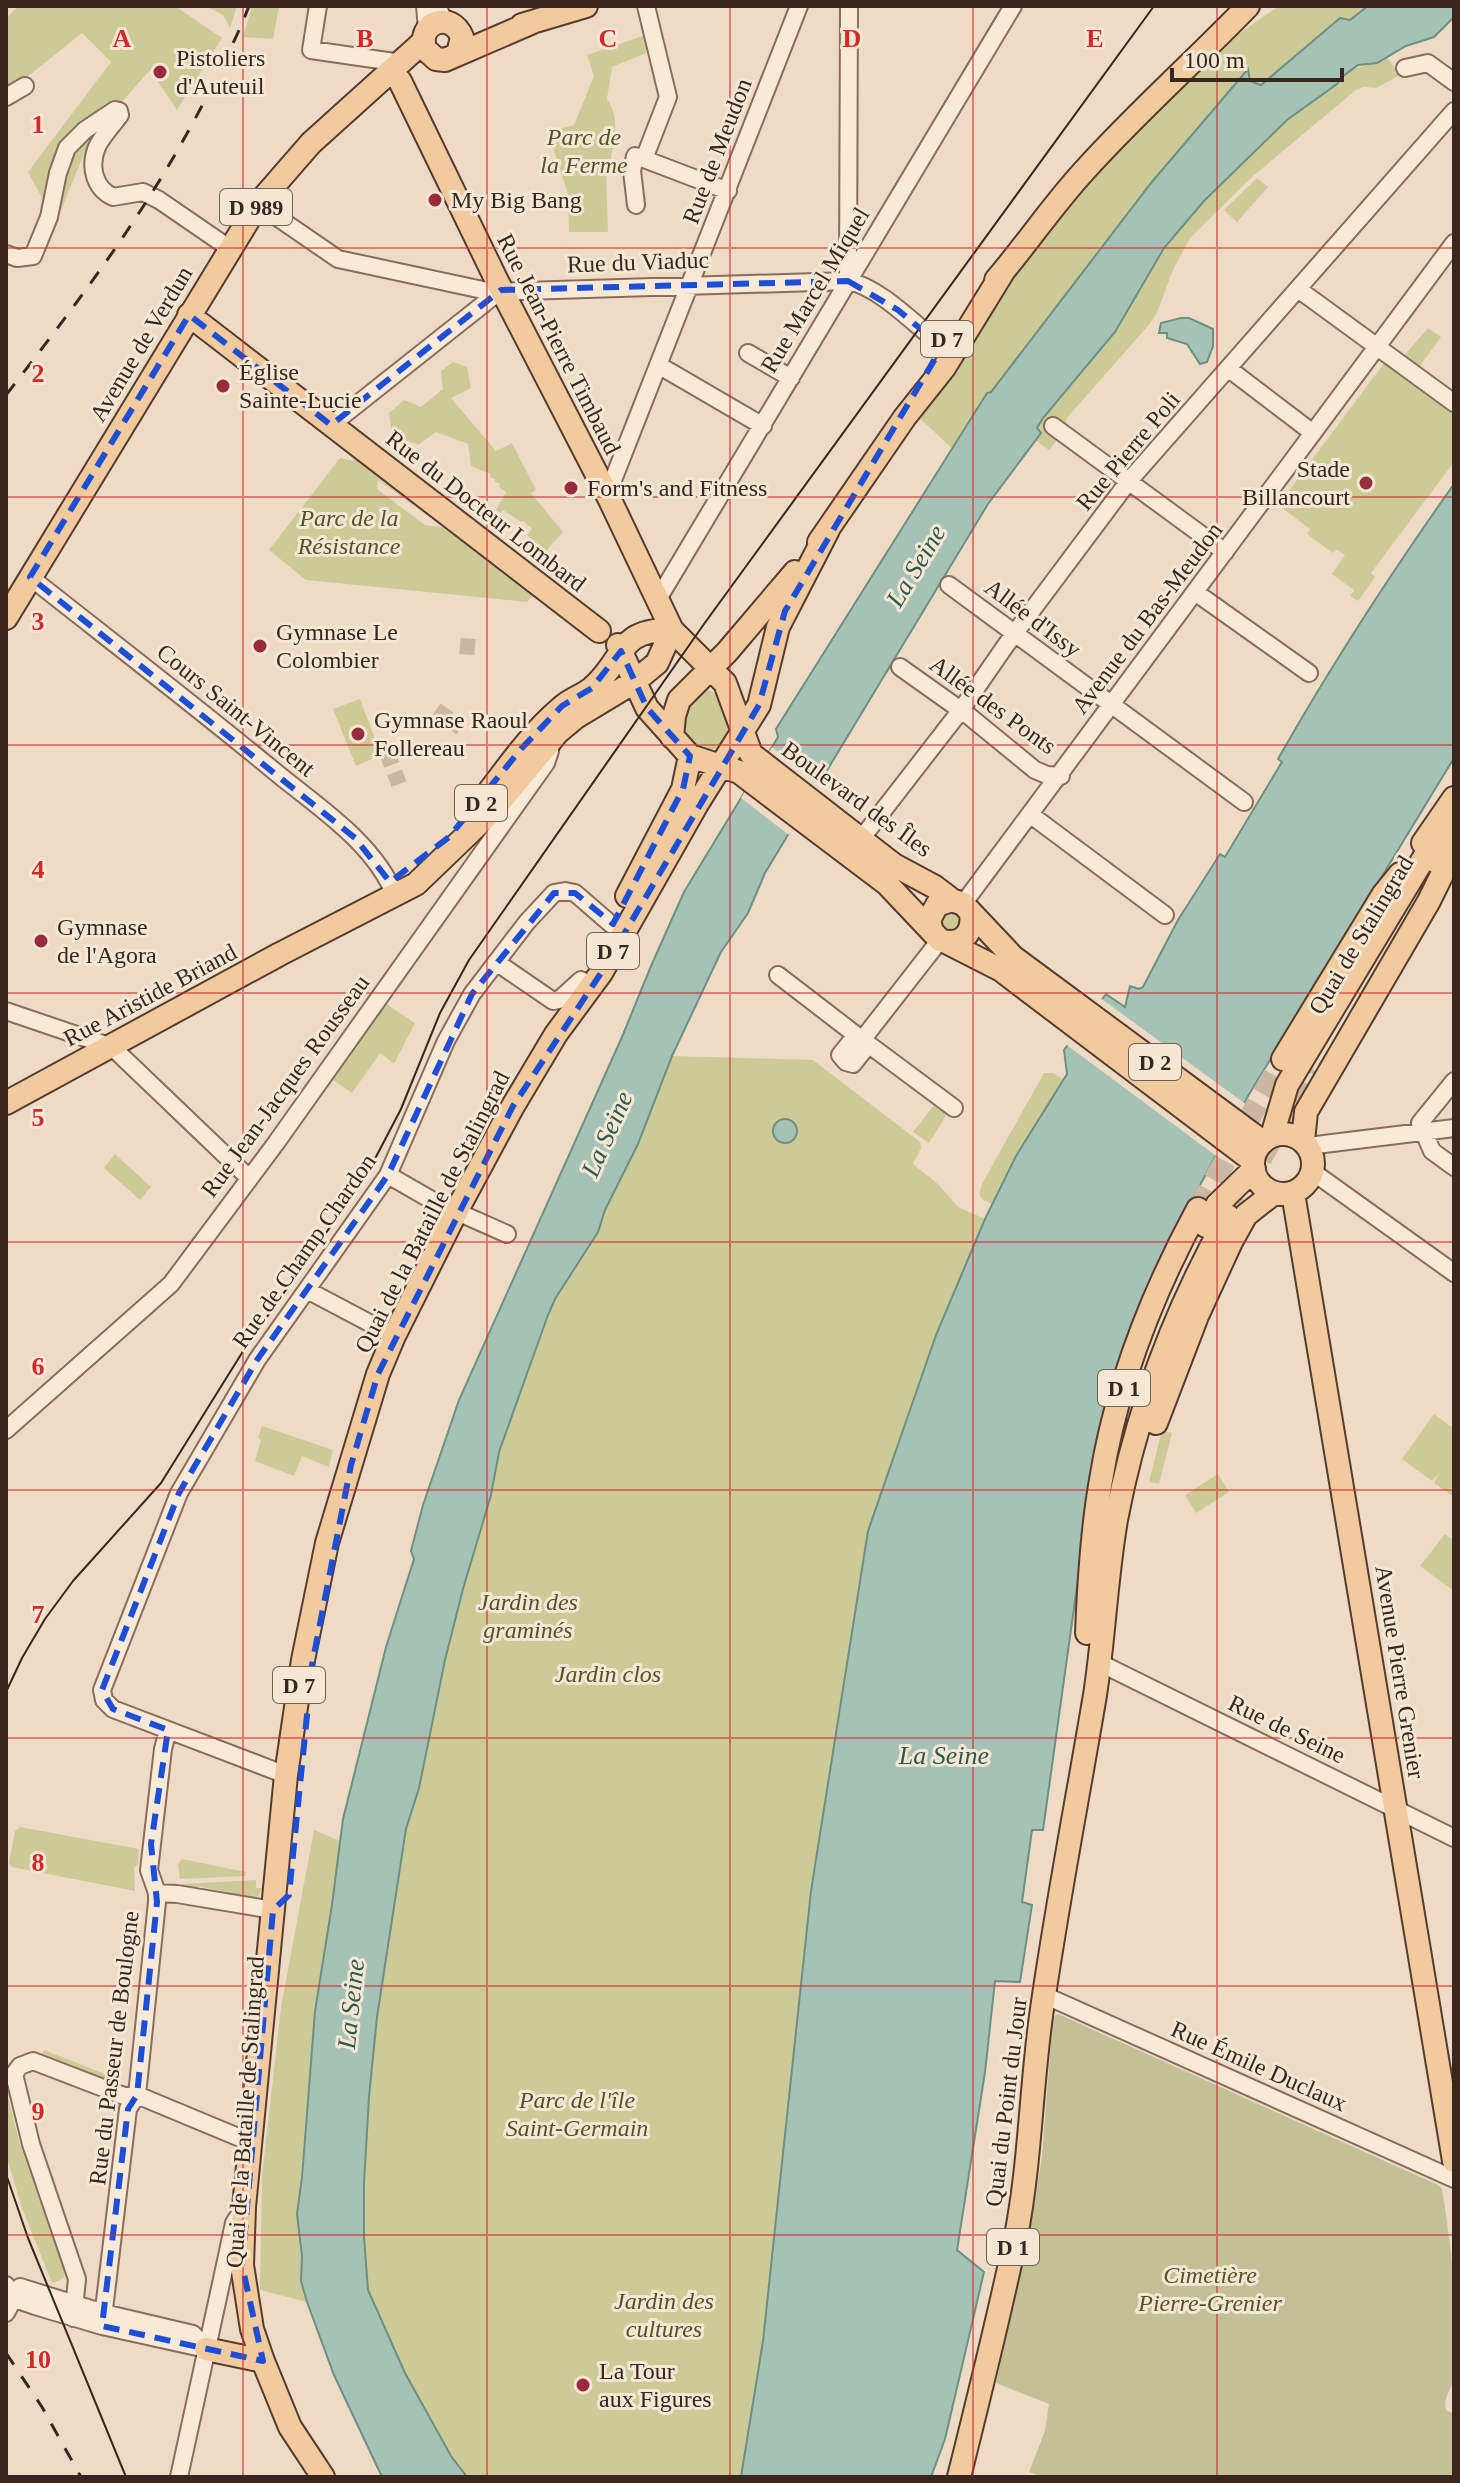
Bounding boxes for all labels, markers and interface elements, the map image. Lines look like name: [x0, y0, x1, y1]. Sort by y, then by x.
text: A: [113, 24, 132, 53]
text: B: [356, 24, 374, 53]
text: C: [599, 24, 617, 53]
text: D: [843, 24, 861, 53]
text: E: [1086, 24, 1104, 53]
scale bar: [1172, 32, 1342, 82]
place label: Pistoliers d'Auteuil: [176, 45, 265, 99]
text: 100 m: [1184, 47, 1245, 73]
marker: Pistoliers d'Auteuil: [151, 63, 169, 81]
street label: Rue de Meudon: [677, 75, 757, 227]
text: 1: [32, 110, 45, 139]
park label: Parc de la Ferme: [540, 124, 628, 178]
place label: My Big Bang: [451, 187, 582, 213]
road number: D 989: [220, 189, 292, 225]
marker: My Big Bang: [426, 191, 444, 209]
street label: Rue Marcel Miquel: [755, 202, 875, 377]
street label: Rue Jean-Pierre Timbaud: [492, 229, 626, 459]
street label: Rue du Viaduc: [567, 247, 709, 277]
street label: Avenue de Verdun: [84, 262, 198, 426]
road number: D 7: [921, 321, 973, 357]
text: 2: [32, 359, 45, 388]
place label: Église Sainte-Lucie: [239, 359, 362, 413]
marker: Église Sainte-Lucie: [214, 377, 232, 395]
street label: Rue Pierre Poli: [1071, 386, 1185, 516]
street label: Rue du Docteur Lombard: [381, 425, 591, 597]
place label: Stade Billancourt: [1242, 456, 1350, 510]
marker: Stade Billancourt: [1357, 474, 1375, 492]
place label: Form's and Fitness: [587, 475, 767, 501]
marker: Form's and Fitness: [562, 479, 580, 497]
park label: Parc de la Résistance: [297, 505, 401, 559]
street label: Avenue du Bas-Meudon: [1067, 517, 1227, 719]
water label: La Seine: [880, 520, 952, 613]
street label: Allée d'Issy: [980, 574, 1086, 662]
text: 3: [32, 607, 45, 636]
place label: Gymnase Le Colombier: [276, 619, 398, 673]
marker: Gymnase Le Colombier: [251, 637, 269, 655]
street label: Cours Saint-Vincent: [152, 638, 320, 782]
street label: Allée des Ponts: [925, 651, 1061, 759]
place label: Gymnase Raoul Follereau: [374, 707, 528, 761]
marker: Gymnase Raoul Follereau: [349, 725, 367, 743]
street label: Boulevard des Îles: [777, 736, 937, 862]
road number: D 2: [455, 785, 507, 821]
street label: Quai de Stalingrad: [1304, 851, 1418, 1019]
text: 4: [32, 855, 45, 884]
place label: Gymnase de l'Agora: [57, 914, 157, 968]
marker: Gymnase de l'Agora: [32, 932, 50, 950]
road number: D 7: [587, 933, 639, 969]
street label: Rue Aristide Briand: [59, 938, 241, 1052]
street label: Rue Jean-Jacques Rousseau: [196, 970, 374, 1202]
road number: D 2: [1129, 1044, 1181, 1080]
street label: Quai de la Bataille de Stalingrad: [349, 1067, 515, 1357]
water label: La Seine: [575, 1087, 639, 1182]
text: 5: [32, 1103, 45, 1132]
street label: Rue de Champ Chardon: [227, 1149, 381, 1353]
text: 6: [32, 1352, 45, 1381]
road number: D 1: [1098, 1370, 1150, 1406]
street label: Avenue Pierre Grenier: [1370, 1564, 1430, 1780]
park label: Jardin des graminés: [478, 1589, 578, 1643]
text: 7: [32, 1600, 45, 1629]
park label: Jardin clos: [555, 1661, 661, 1687]
road number: D 7: [273, 1667, 325, 1703]
street label: Rue de Seine: [1224, 1690, 1350, 1768]
water label: La Seine: [898, 1741, 989, 1770]
text: 8: [32, 1848, 45, 1877]
street label: Rue du Passeur de Boulogne: [84, 1909, 144, 2187]
street label: Quai de la Bataille de Stalingrad: [221, 1955, 269, 2269]
water label: La Seine: [332, 1958, 370, 2051]
street label: Quai du Point du Jour: [980, 1996, 1032, 2208]
street label: Rue Émile Duclaux: [1167, 2016, 1351, 2116]
park label: Parc de l'île Saint-Germain: [506, 2087, 648, 2141]
text: 9: [32, 2097, 45, 2126]
road number: D 1: [987, 2229, 1039, 2265]
park label: Cimetière Pierre-Grenier: [1137, 2262, 1282, 2316]
park label: Jardin des cultures: [614, 2288, 714, 2342]
text: 10: [25, 2345, 51, 2374]
place label: La Tour aux Figures: [599, 2358, 712, 2412]
marker: La Tour aux Figures: [574, 2376, 592, 2394]

